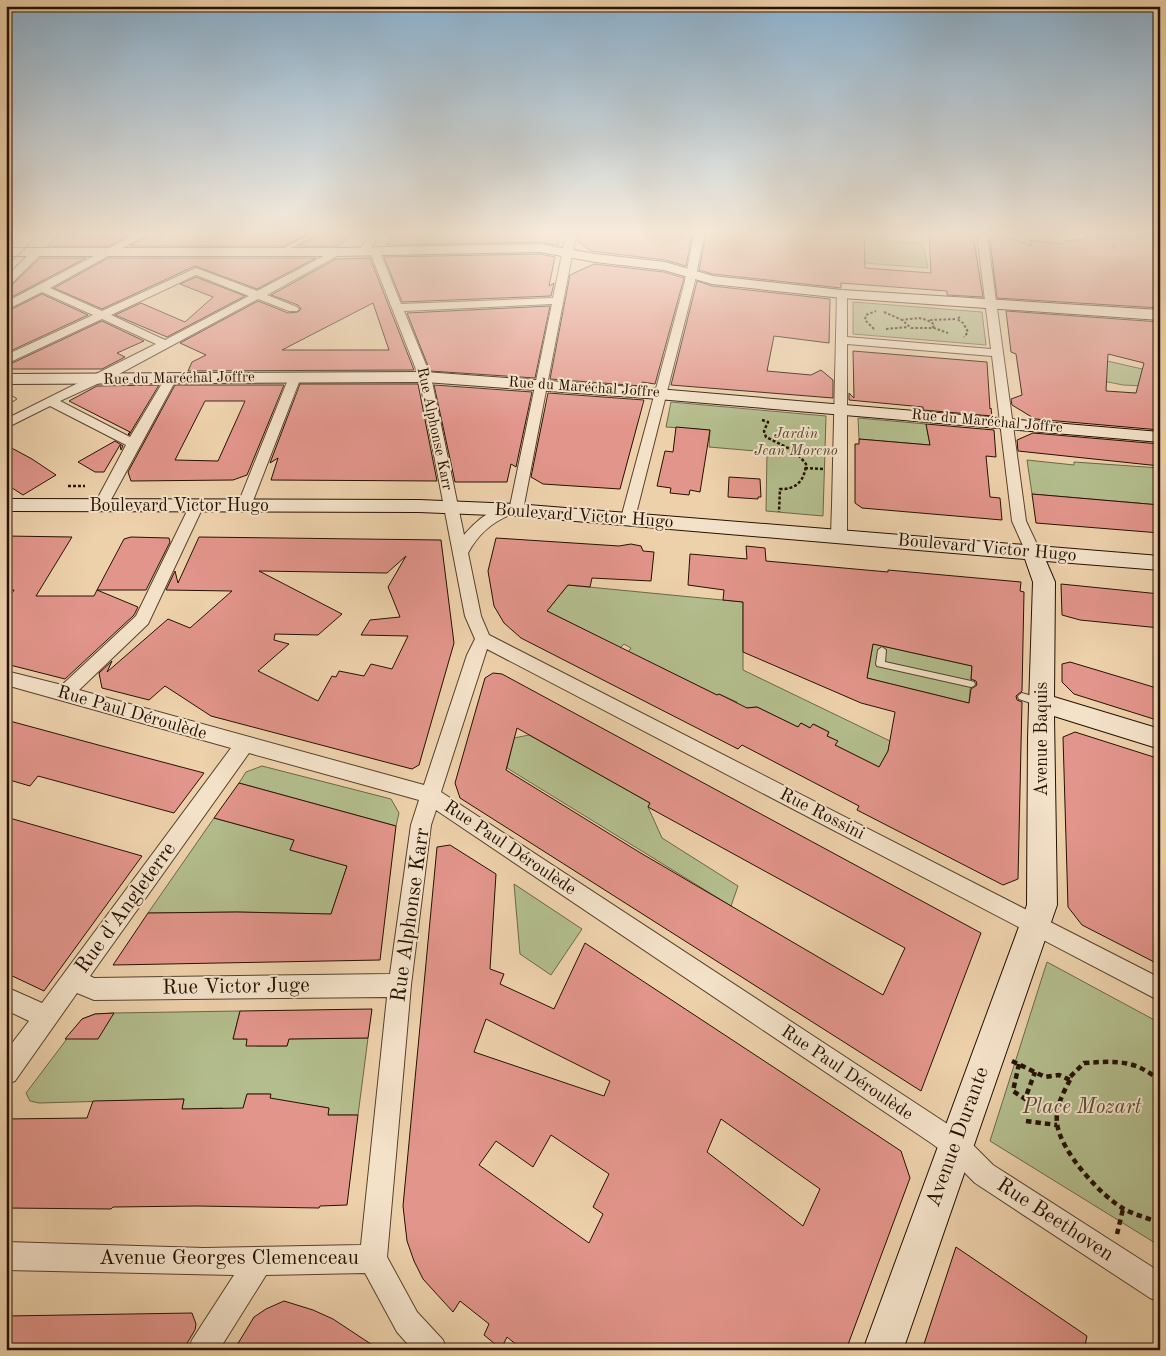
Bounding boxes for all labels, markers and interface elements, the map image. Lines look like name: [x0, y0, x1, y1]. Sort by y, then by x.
street label: Rue Alphonse Karr: [414, 366, 454, 492]
street label: Rue du Maréchal Joffre: [103, 370, 255, 388]
street label: Rue du Maréchal Joffre: [508, 375, 660, 401]
street label: Rue du Maréchal Joffre: [911, 408, 1063, 436]
park label: Jardin Jean Moreno: [754, 427, 838, 459]
street label: Boulevard Victor Hugo: [89, 497, 269, 515]
street label: Boulevard Victor Hugo: [494, 501, 674, 531]
street label: Boulevard Victor Hugo: [897, 531, 1077, 565]
street label: Avenue Baquis: [1033, 681, 1051, 796]
street label: Rue Paul Déroulède: [55, 683, 209, 743]
street label: Rue Rossini: [777, 785, 868, 843]
street label: Rue Paul Déroulède: [441, 797, 579, 899]
street label: Rue Alphonse Karr: [388, 826, 434, 1003]
street label: Rue d'Angleterre: [72, 839, 180, 977]
street label: Rue Victor Juge: [162, 975, 310, 999]
street label: Rue Paul Déroulède: [778, 1022, 916, 1124]
street label: Avenue Durante: [923, 1064, 993, 1210]
park label: Place Mozart: [1021, 1097, 1142, 1118]
street label: Rue Beethoven: [993, 1174, 1117, 1266]
street label: Avenue Georges Clemenceau: [99, 1248, 359, 1269]

